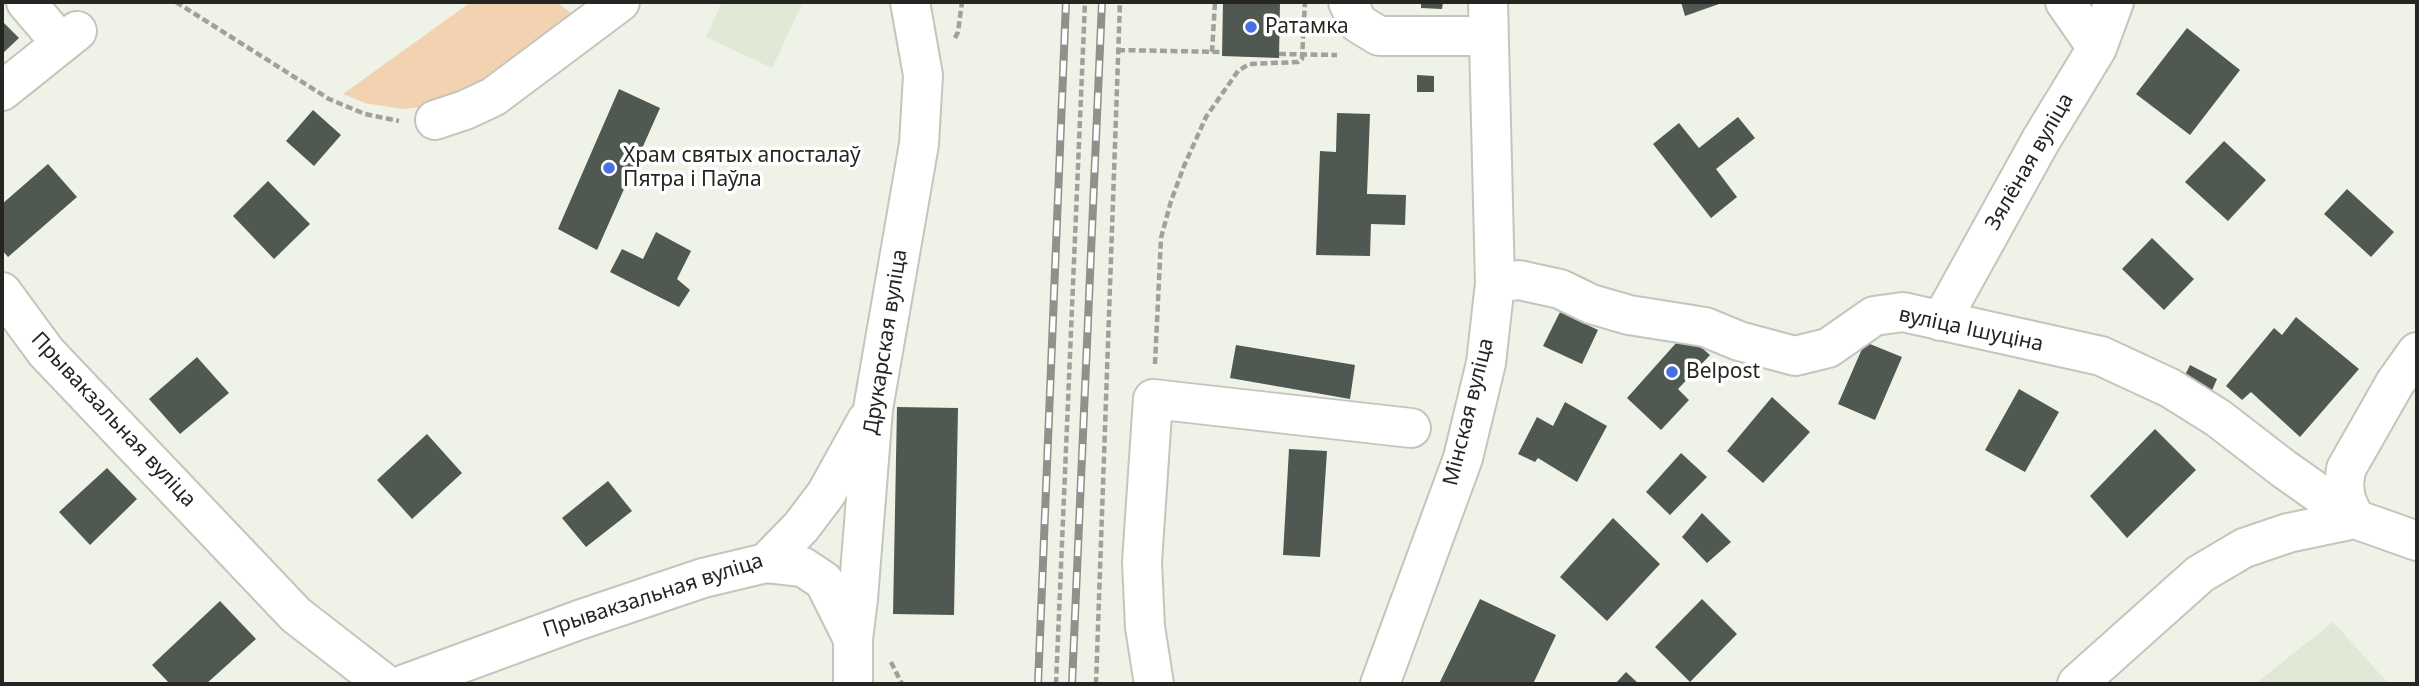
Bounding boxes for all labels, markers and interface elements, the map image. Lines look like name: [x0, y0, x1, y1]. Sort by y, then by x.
place label: Ратамка: [1265, 14, 1349, 40]
marker: Ратамка: [1243, 19, 1259, 35]
street label: Зялёная вуліца: [1981, 89, 2079, 235]
place label: Храм святых апосталаў Пятра і Паўла: [623, 143, 861, 193]
marker: Храм святых апосталаў Пятра і Паўла: [601, 160, 617, 176]
street label: Друкарская вуліца: [859, 248, 913, 436]
street label: вуліца Ішуціна: [1896, 302, 2046, 358]
street label: Прывакзальная вуліца: [25, 327, 201, 513]
street label: Мінская вуліца: [1438, 336, 1500, 488]
place label: Belpost: [1686, 359, 1760, 385]
marker: Belpost: [1664, 364, 1680, 380]
street label: Прывакзальная вуліца: [540, 548, 766, 644]

